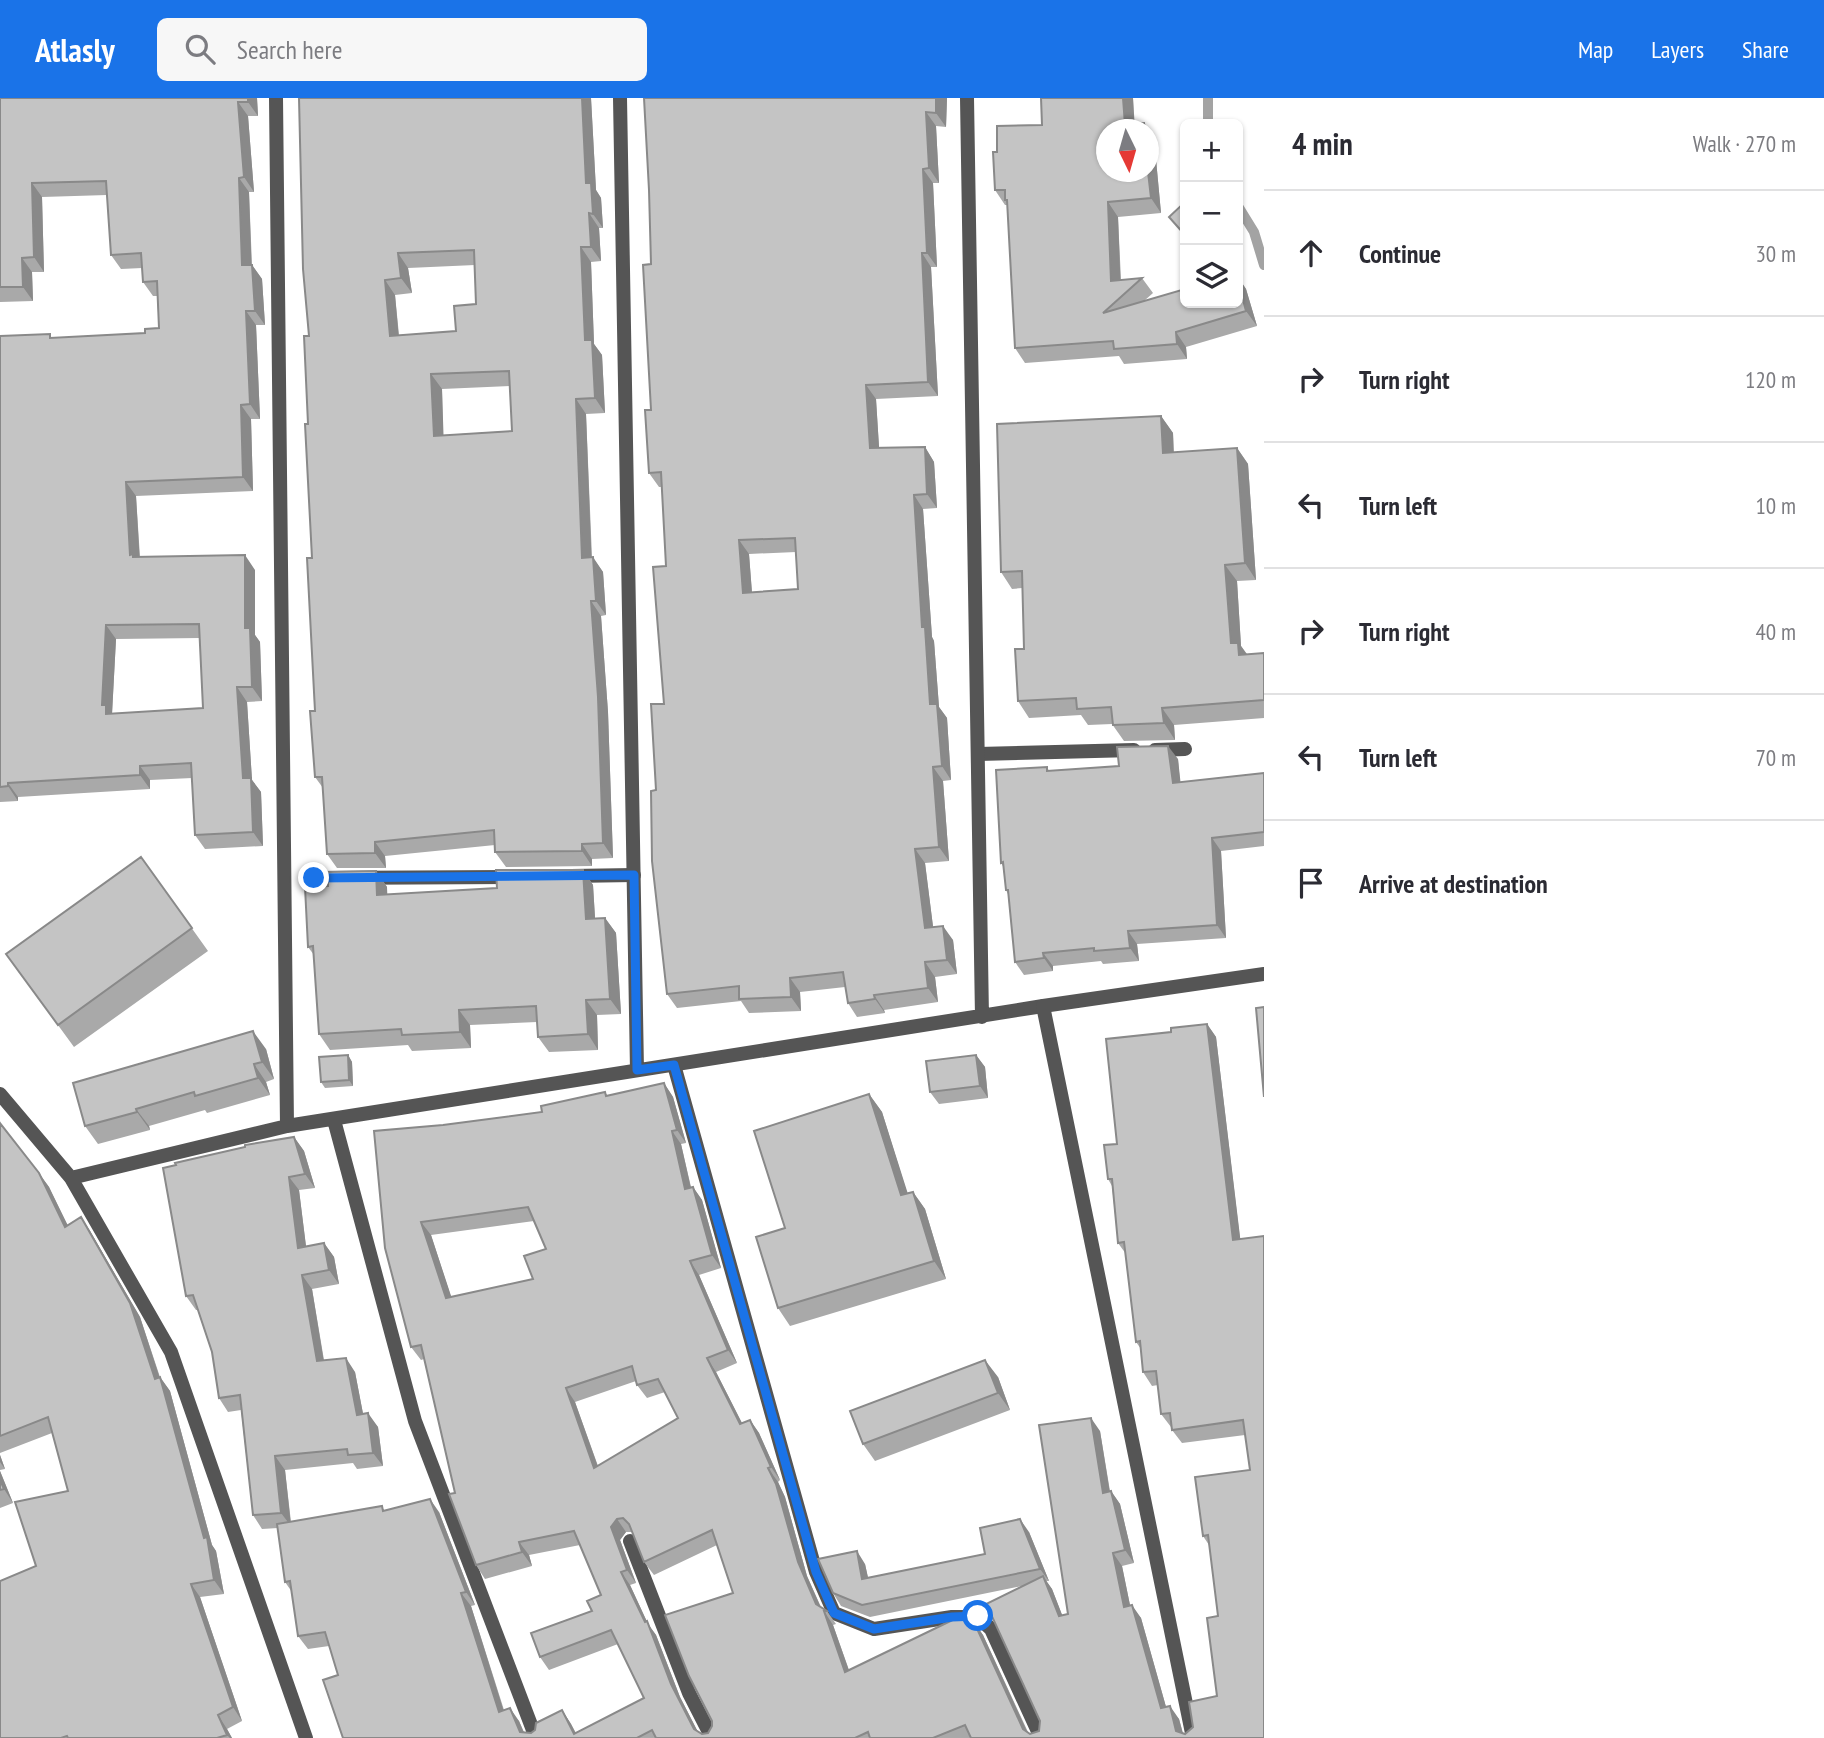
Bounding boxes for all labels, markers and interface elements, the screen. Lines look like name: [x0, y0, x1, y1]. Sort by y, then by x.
search box: [157, 18, 647, 81]
text: Atlasly: [35, 28, 115, 71]
icon: search: [181, 30, 219, 68]
text: Search here: [237, 33, 342, 66]
text: Map: [1578, 34, 1613, 65]
text: Layers: [1651, 34, 1704, 65]
text: Share: [1742, 34, 1789, 65]
north arrow: [1096, 119, 1159, 182]
map controls: [1180, 119, 1243, 308]
button: +: [1180, 119, 1243, 182]
text: 4 min: [1292, 124, 1353, 163]
text: Walk · 270 m: [1693, 129, 1796, 158]
button: −: [1180, 182, 1243, 245]
icon: ahead: [1292, 234, 1330, 272]
text: Continue: [1359, 237, 1441, 270]
text: 30 m: [1755, 239, 1796, 268]
button: layers: [1180, 245, 1243, 308]
icon: right: [1292, 360, 1330, 398]
text: Turn right: [1359, 363, 1450, 396]
text: 120 m: [1745, 365, 1796, 394]
icon: left: [1292, 486, 1330, 524]
text: Turn left: [1359, 489, 1437, 522]
text: 10 m: [1755, 491, 1796, 520]
icon: right: [1292, 612, 1330, 650]
text: Turn right: [1359, 615, 1450, 648]
text: 40 m: [1755, 617, 1796, 646]
icon: left: [1292, 738, 1330, 776]
text: Turn left: [1359, 741, 1437, 774]
text: 70 m: [1755, 743, 1796, 772]
route end: [298, 862, 329, 893]
icon: arrive: [1292, 864, 1330, 902]
text: Arrive at destination: [1359, 867, 1548, 900]
route start: [962, 1600, 993, 1631]

